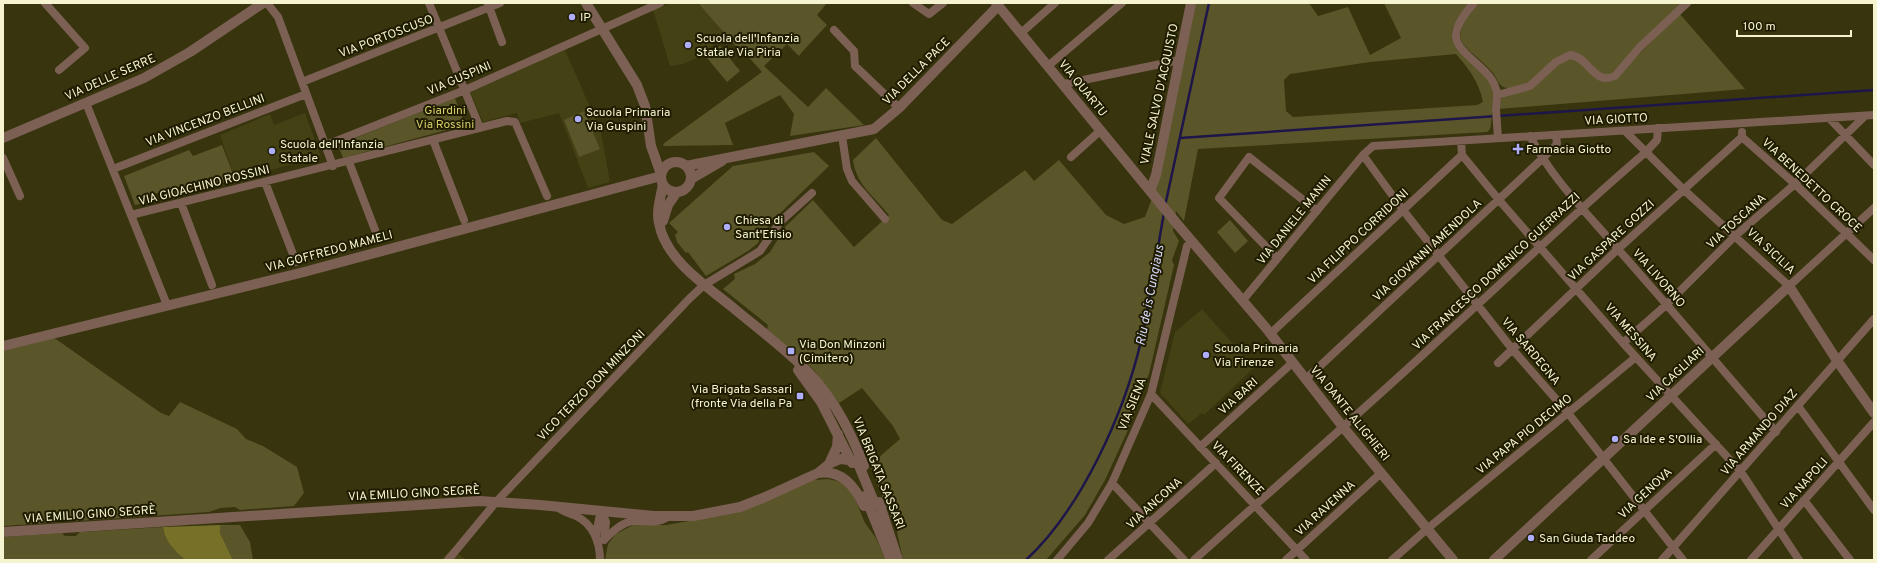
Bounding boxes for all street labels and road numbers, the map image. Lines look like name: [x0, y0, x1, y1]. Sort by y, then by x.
street label: VIA PORTOSCUSO: [337, 12, 436, 62]
street label: VIALE SALVO D'ACQUISTO: [1137, 22, 1183, 166]
street label: VIA DELLA PACE: [879, 34, 954, 109]
street label: VIA DELLE SERRE: [63, 51, 158, 105]
street label: VIA QUARTU: [1054, 57, 1110, 120]
street label: VIA GUSPINI: [425, 58, 494, 100]
street label: VIA VINCENZO BELLINI: [143, 91, 267, 151]
street label: VIA GIOTTO: [1584, 110, 1648, 130]
street label: VIA BENEDETTO CROCE: [1758, 135, 1865, 236]
street label: VIA GIOACHINO ROSSINI: [137, 162, 271, 210]
street label: VIA DANIELE MANIN: [1254, 173, 1336, 269]
street label: VIA FILIPPO CORRIDONI: [1305, 186, 1413, 288]
street label: VIA FRANCESCO DOMENICO GUERRAZZI: [1409, 189, 1584, 354]
street label: VIA TOSCANA: [1703, 191, 1770, 253]
street label: VIA GIOVANNI AMENDOLA: [1370, 196, 1486, 306]
street label: VIA GASPARE GOZZI: [1565, 197, 1658, 285]
street label: VIA SICILIA: [1743, 225, 1798, 278]
street label: VIA GOFFREDO MAMELI: [264, 227, 395, 277]
street label: VIA LIVORNO: [1628, 246, 1688, 311]
street label: VIA MESSINA: [1601, 300, 1660, 365]
street label: VIA SARDEGNA: [1497, 314, 1563, 389]
street label: VICO TERZO DON MINZONI: [534, 327, 649, 445]
street label: VIA CAGLIARI: [1643, 344, 1708, 406]
street label: VIA DANTE ALIGHIERI: [1306, 363, 1393, 465]
street label: VIA BARI: [1215, 375, 1262, 419]
street label: VIA SIENA: [1115, 376, 1151, 433]
street label: VIA ARMANDO DIAZ: [1718, 386, 1802, 479]
street label: VIA PAPA PIO DECIMO: [1473, 391, 1576, 479]
street label: VIA BRIGATA SASSARI: [848, 415, 908, 532]
street label: VIA FIRENZE: [1207, 438, 1267, 499]
street label: VIA NAPOLI: [1777, 455, 1832, 513]
street label: VIA GENOVA: [1615, 465, 1676, 523]
street label: VIA ANCONA: [1123, 474, 1186, 533]
street label: VIA RAVENNA: [1292, 477, 1359, 540]
street label: VIA EMILIO GINO SEGRÈ: [348, 483, 480, 505]
street label: VIA EMILIO GINO SEGRÈ: [24, 502, 157, 528]

